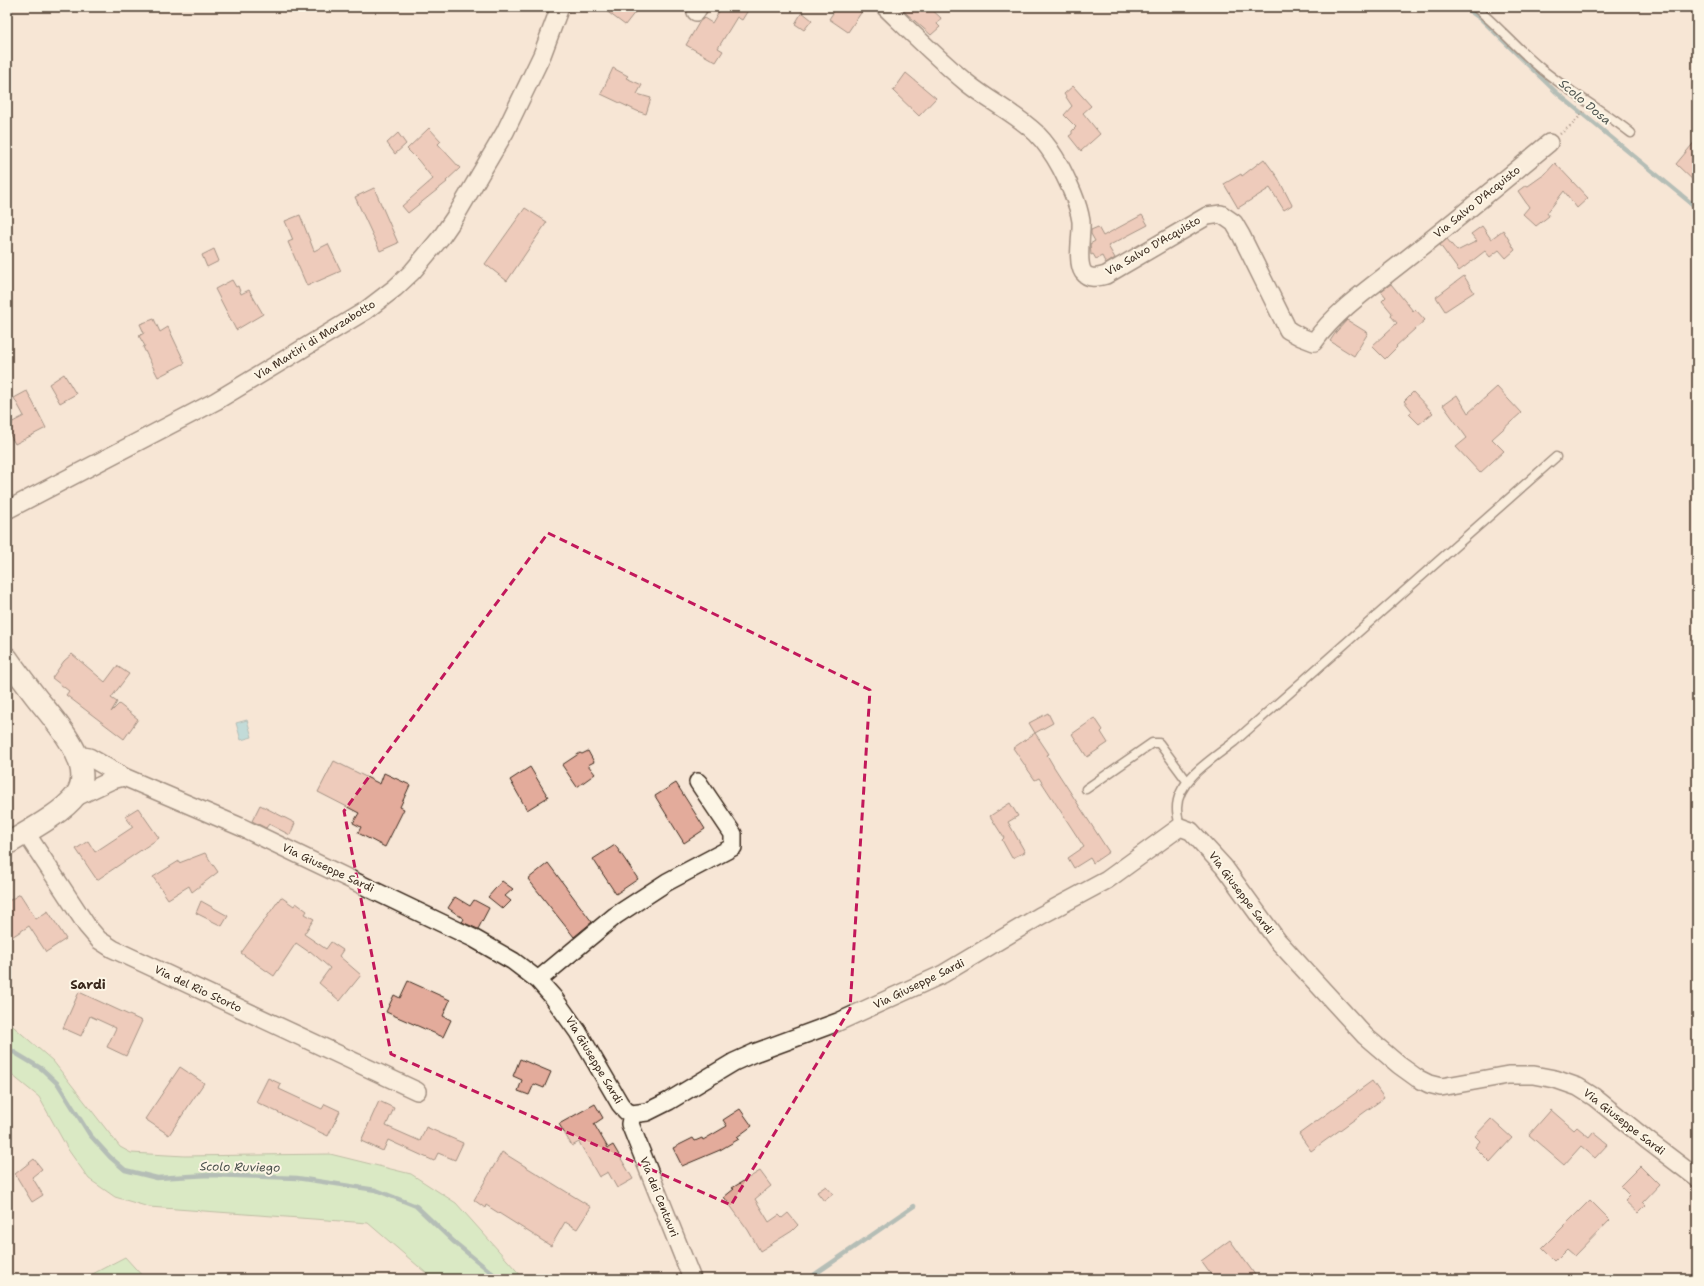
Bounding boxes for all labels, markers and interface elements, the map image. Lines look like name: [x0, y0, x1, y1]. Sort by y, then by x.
water label: Scolo Dosa: [1556, 76, 1614, 128]
street label: Via Salvo D'Acquisto: [1431, 162, 1524, 242]
street label: Via Salvo D'Acquisto: [1103, 212, 1204, 279]
street label: Via Martiri di Marzabotto: [252, 296, 379, 383]
street label: Via Giuseppe Sardi: [280, 840, 376, 896]
street label: Via Giuseppe Sardi: [1205, 849, 1277, 937]
street label: Via Giuseppe Sardi: [871, 955, 967, 1013]
street label: Via del Rio Storto: [152, 962, 244, 1016]
district label: Sardi: [70, 976, 106, 993]
street label: Via Giuseppe Sardi: [562, 1013, 626, 1107]
street label: Via Giuseppe Sardi: [1580, 1085, 1668, 1159]
street label: Via dei Centauri: [636, 1155, 682, 1239]
water label: Scolo Ruviego: [200, 1158, 280, 1176]

